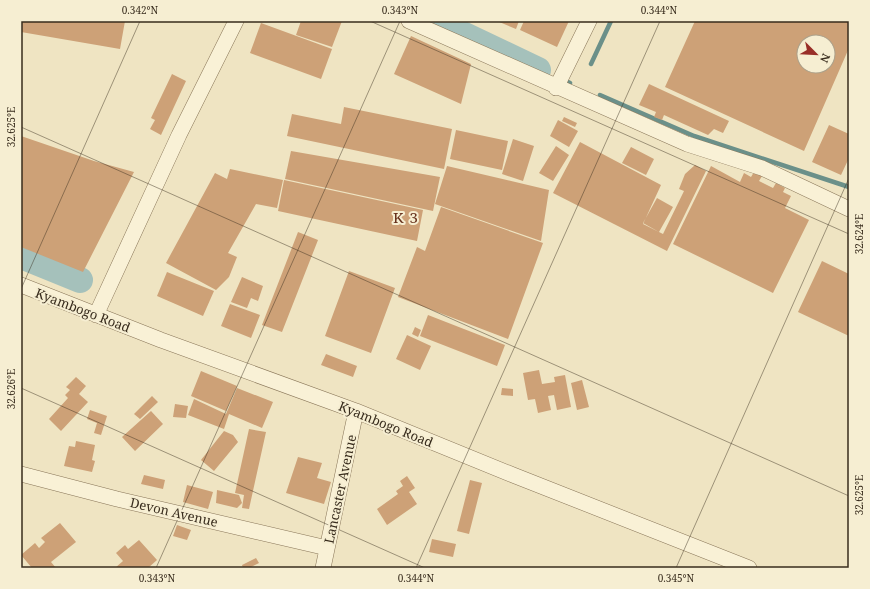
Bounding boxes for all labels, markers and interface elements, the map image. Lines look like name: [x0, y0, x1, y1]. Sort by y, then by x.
text: 0.342°N: [122, 3, 159, 17]
text: 0.343°N: [382, 3, 419, 17]
text: 0.344°N: [641, 3, 678, 17]
north arrow: [796, 34, 836, 74]
text: N: [817, 51, 834, 66]
text: 32.625°E: [4, 107, 18, 147]
district label: K 3: [393, 207, 419, 227]
text: 32.624°E: [852, 214, 866, 254]
street label: Kyambogo Road: [33, 284, 133, 336]
text: 32.626°E: [4, 369, 18, 409]
street label: Kyambogo Road: [336, 397, 436, 451]
street label: Lancaster Avenue: [320, 433, 360, 545]
text: 32.625°E: [852, 475, 866, 515]
street label: Devon Avenue: [128, 493, 220, 531]
text: 0.343°N: [139, 571, 176, 585]
text: 0.344°N: [398, 571, 435, 585]
text: 0.345°N: [658, 571, 695, 585]

